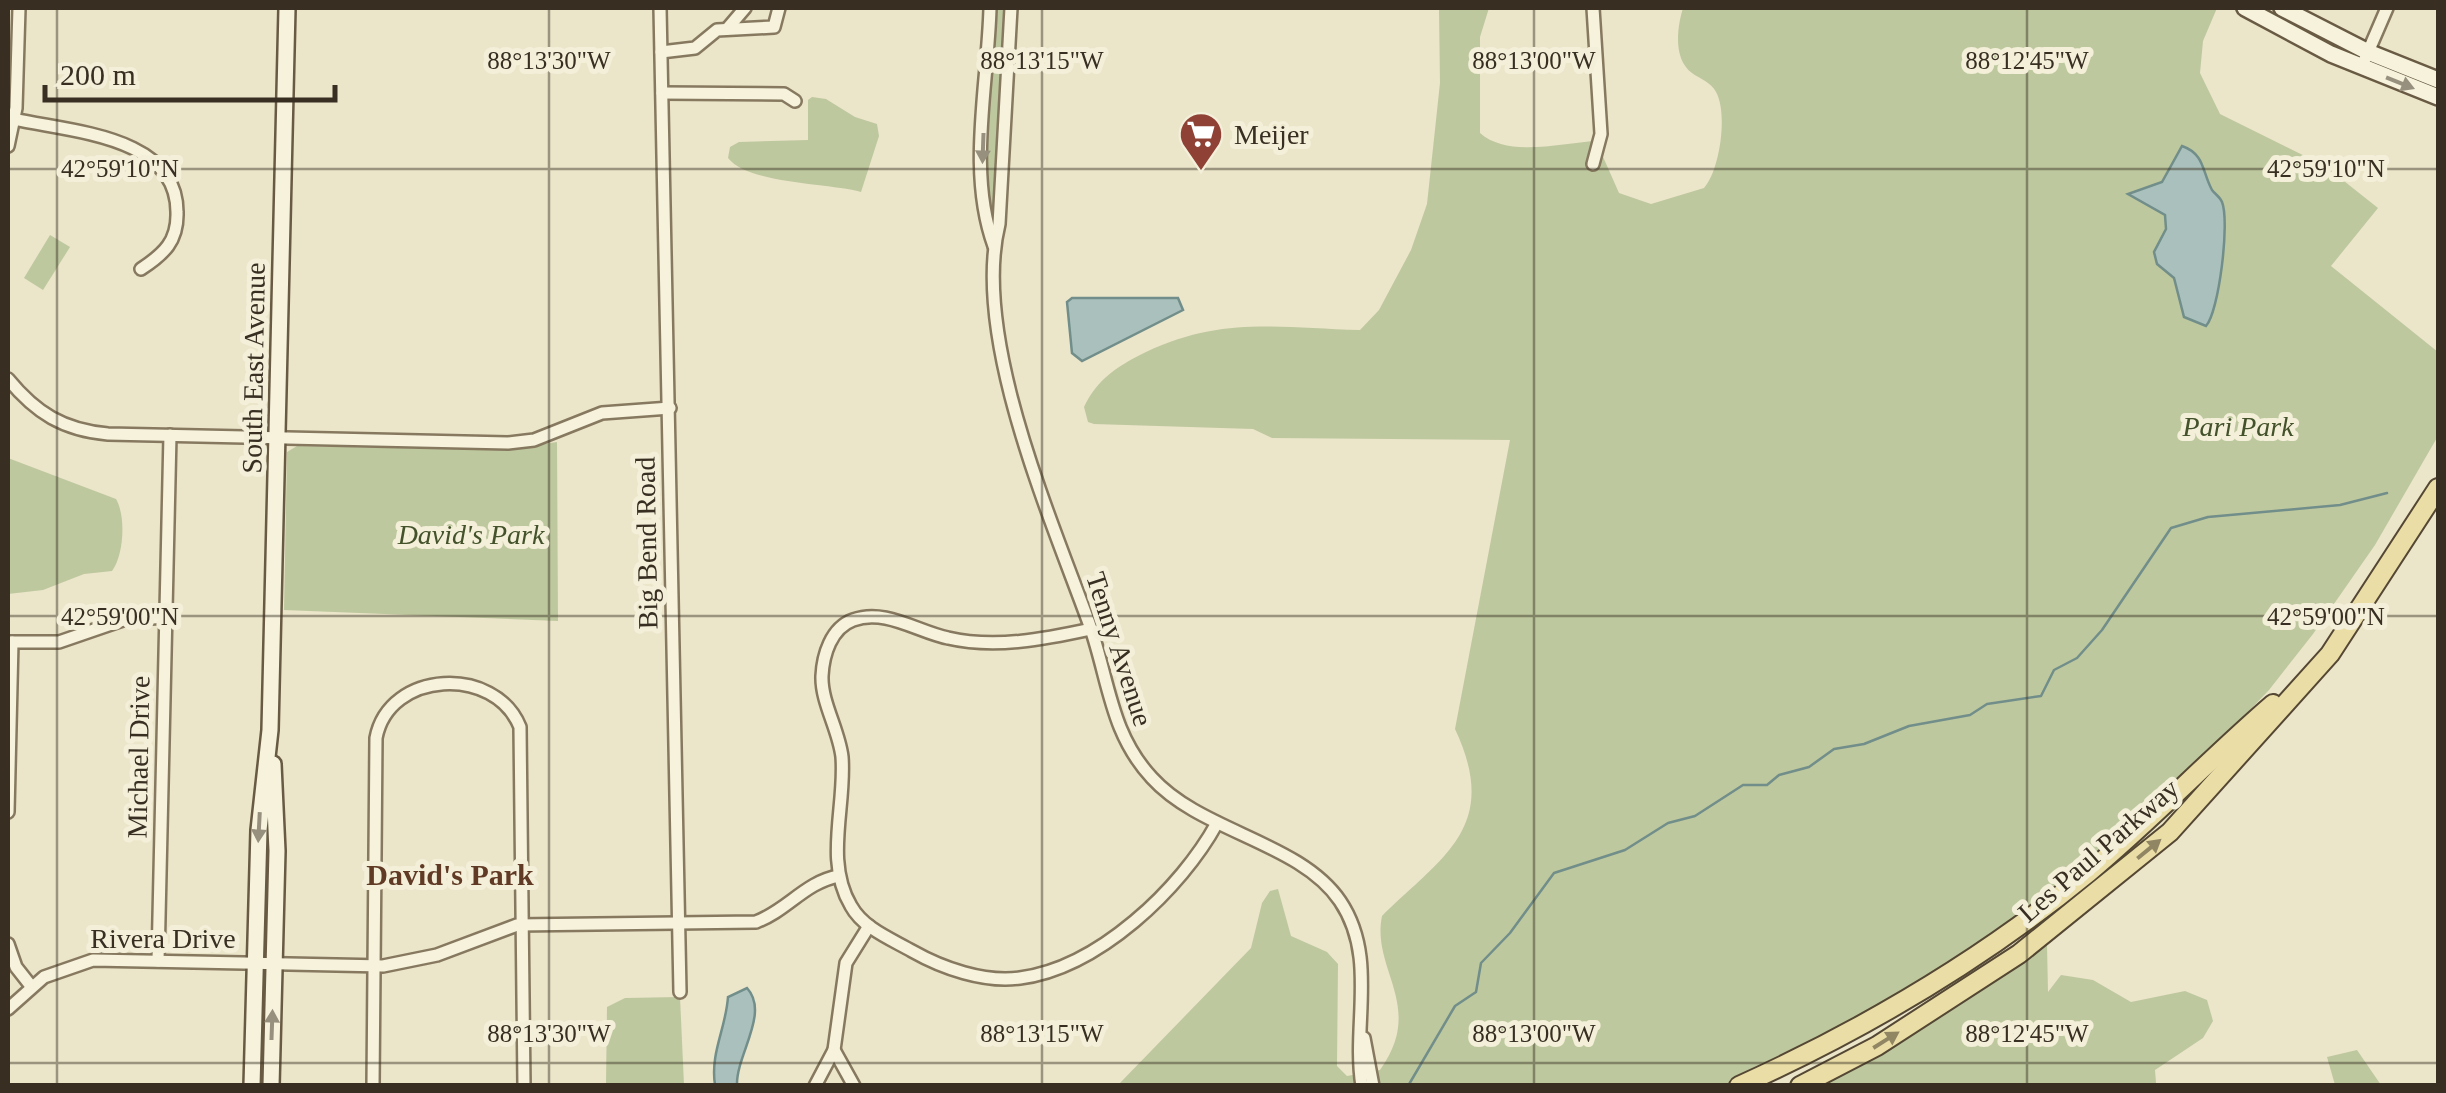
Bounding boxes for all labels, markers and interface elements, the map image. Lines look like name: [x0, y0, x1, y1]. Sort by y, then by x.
scale bar: [45, 40, 335, 102]
text: 88°13'30"W: [487, 47, 611, 74]
text: 88°13'15"W: [980, 47, 1104, 74]
text: 88°13'00"W: [1472, 47, 1596, 74]
text: 88°12'45"W: [1965, 47, 2089, 74]
text: 200 m: [60, 58, 136, 91]
one-way arrow: [2385, 76, 2415, 92]
supermarket icon: Meijer: [1178, 111, 1224, 172]
place label: Meijer: [1234, 119, 1309, 150]
one-way arrow: [974, 133, 990, 165]
text: 42°59'10"N: [61, 155, 179, 182]
text: 42°59'10"N: [2267, 155, 2385, 182]
street label: South East Avenue: [236, 262, 271, 474]
park label: Pari Park: [2181, 411, 2294, 442]
street label: Big Bend Road: [629, 456, 664, 630]
park label: David's Park: [397, 519, 545, 550]
street label: Tenny Avenue: [1080, 568, 1159, 730]
text: 42°59'00"N: [61, 603, 179, 630]
text: 42°59'00"N: [2267, 603, 2385, 630]
street label: Michael Drive: [122, 676, 155, 839]
street label: Les Paul Parkway: [2012, 772, 2185, 928]
one-way arrow: [251, 811, 267, 843]
one-way arrow: [2137, 839, 2162, 860]
district label: David's Park: [366, 858, 534, 891]
street label: Rivera Drive: [90, 923, 236, 954]
one-way arrow: [265, 1008, 281, 1040]
text: 88°13'30"W: [487, 1020, 611, 1047]
text: 88°13'15"W: [980, 1020, 1104, 1047]
text: 88°13'00"W: [1472, 1020, 1596, 1047]
text: 88°12'45"W: [1965, 1020, 2089, 1047]
one-way arrow: [1872, 1031, 1900, 1049]

